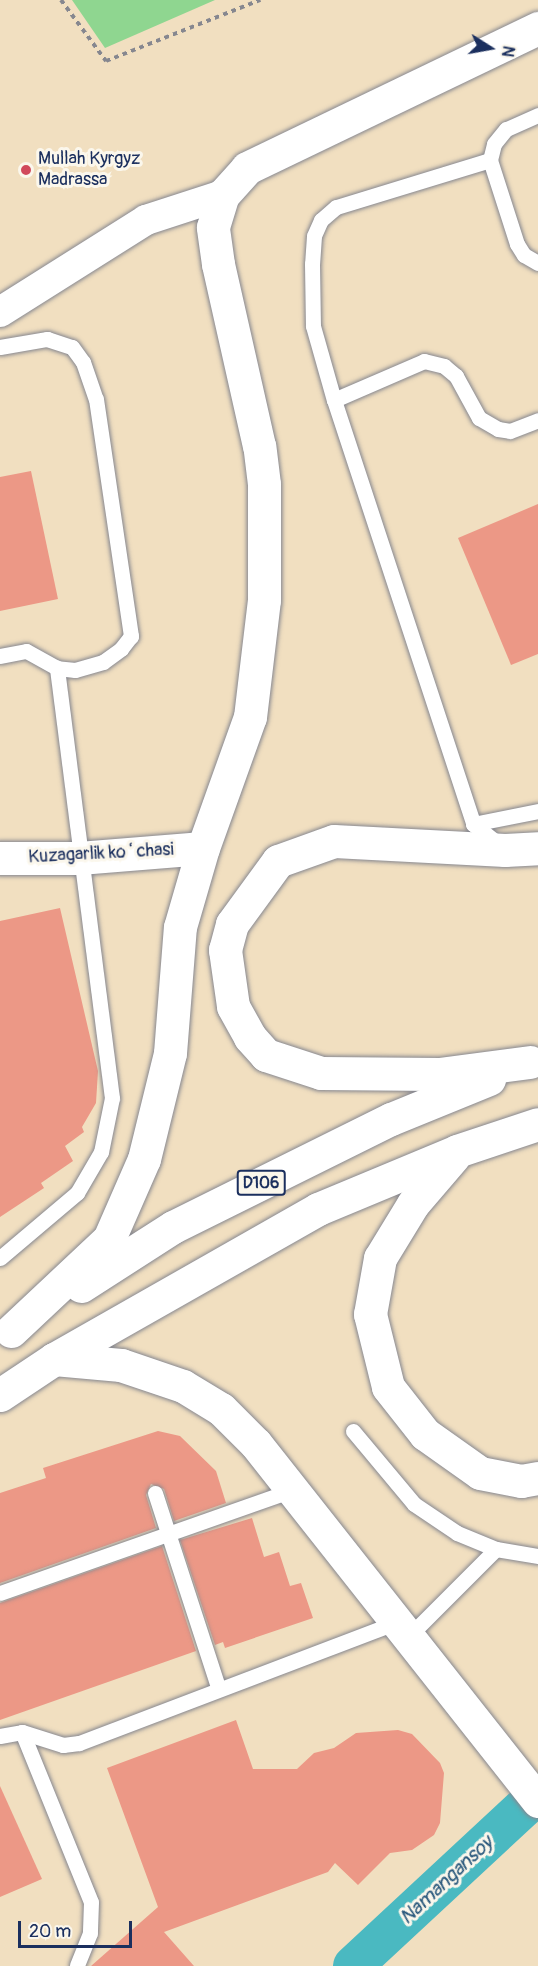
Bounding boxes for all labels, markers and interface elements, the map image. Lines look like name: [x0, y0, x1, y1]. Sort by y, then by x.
north arrow: [460, 18, 520, 78]
text: N: [497, 44, 519, 59]
place label: Mullah Kyrgyz Madrassa: [38, 149, 140, 192]
marker: Mullah Kyrgyz Madrassa: [19, 163, 33, 177]
street label: Kuzagarlik koʻchasi: [28, 839, 174, 869]
road number: D106: [236, 1170, 286, 1196]
water label: Namangansoy: [394, 1831, 498, 1929]
scale bar: [21, 1909, 135, 1947]
text: 20 m: [29, 1920, 71, 1943]

